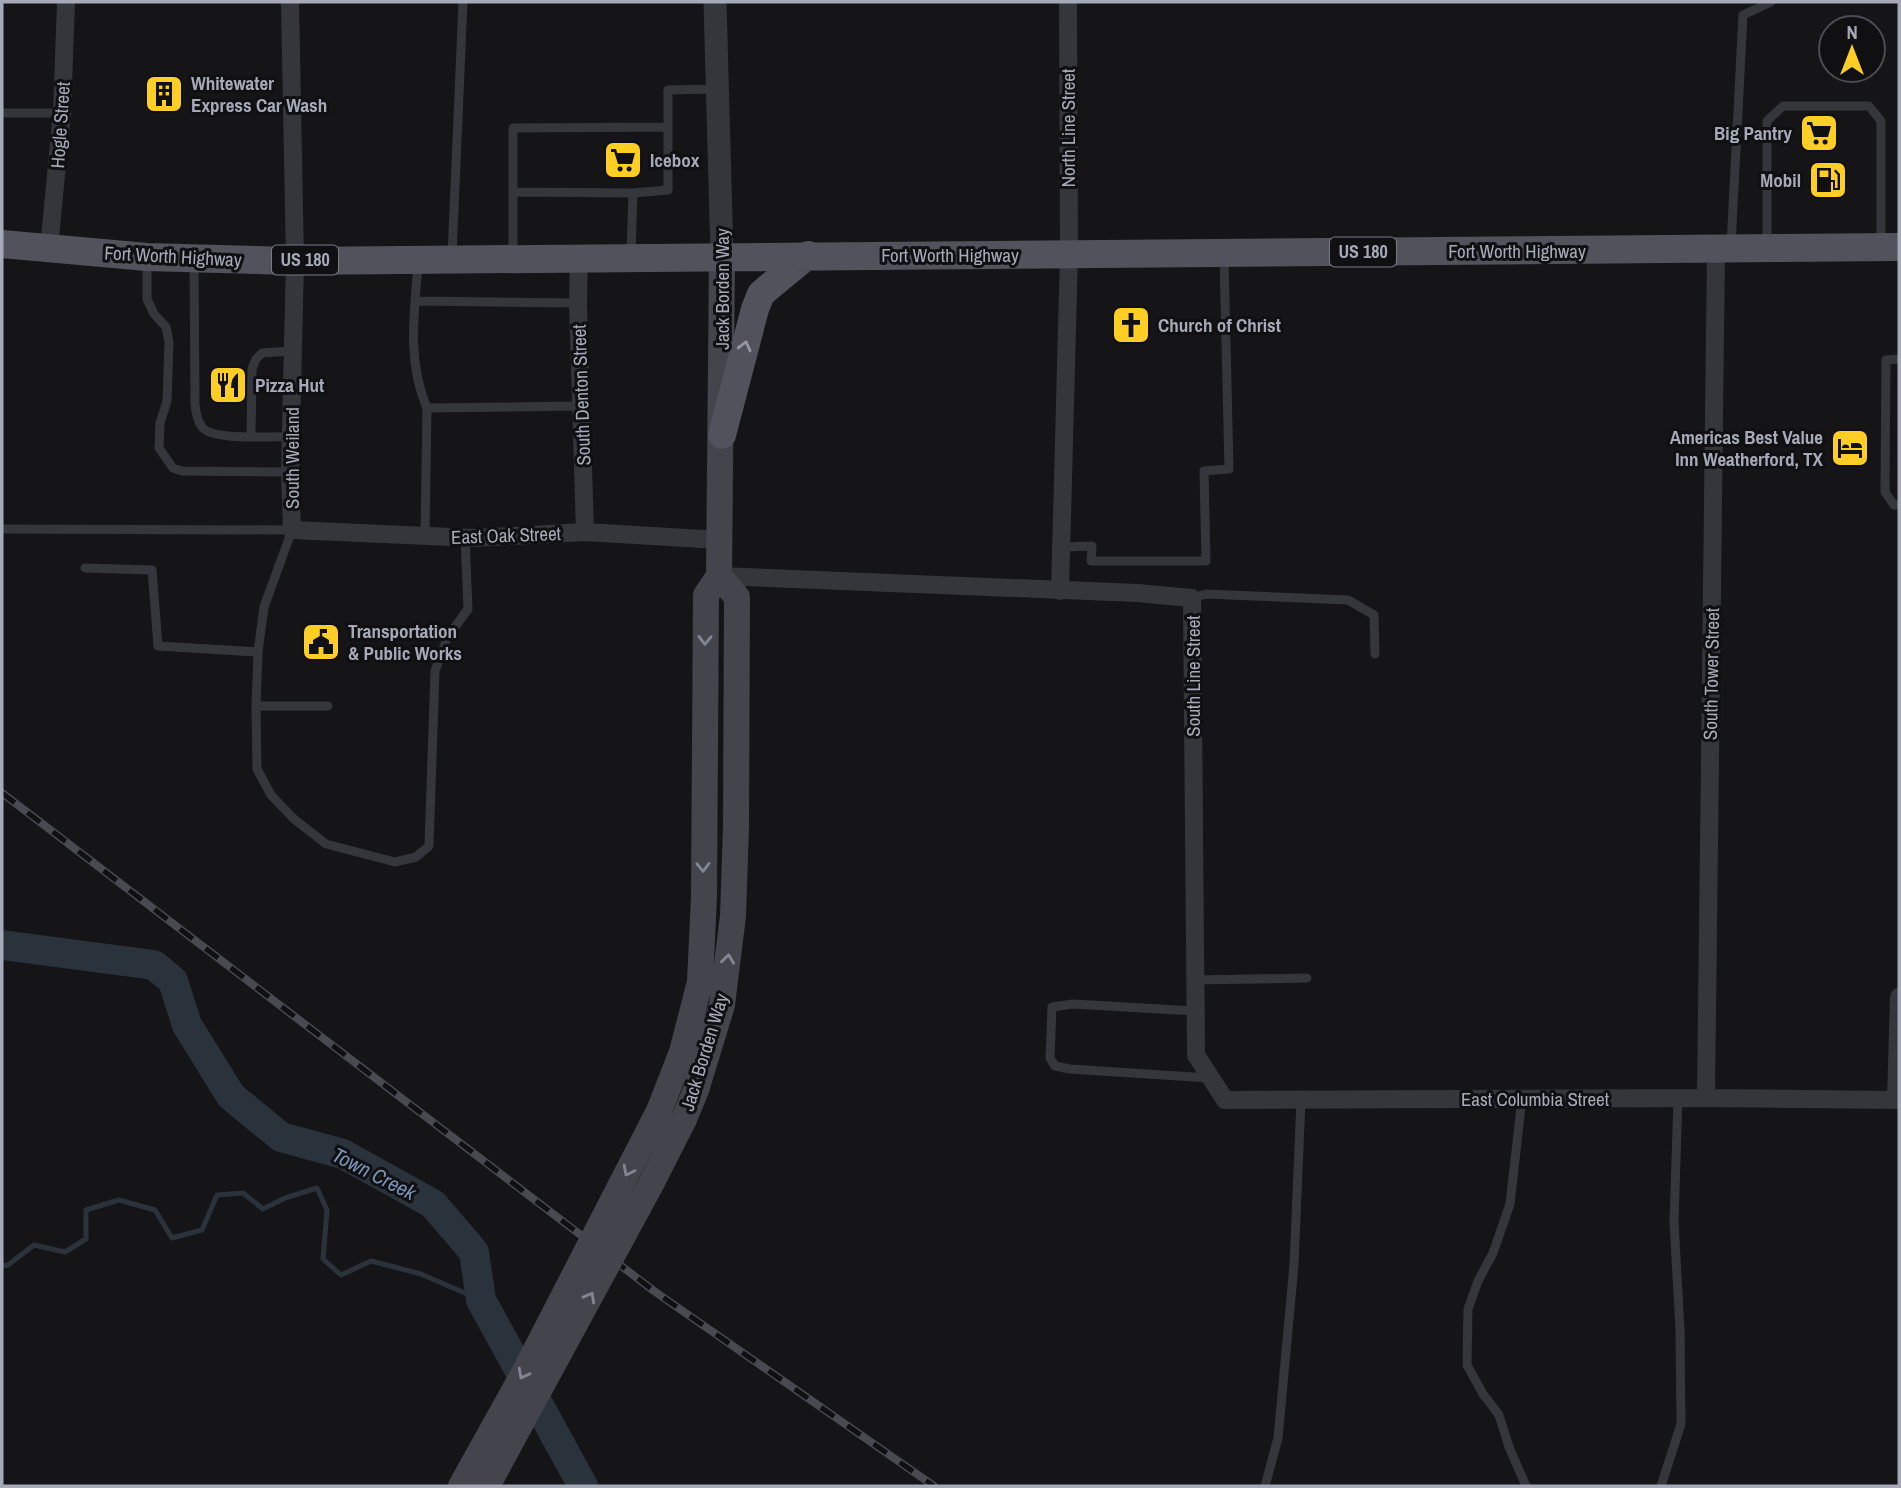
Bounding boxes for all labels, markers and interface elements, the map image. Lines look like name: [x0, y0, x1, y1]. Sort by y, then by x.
north arrow: [1817, 14, 1887, 84]
text: N: [1846, 19, 1858, 45]
street label: North Line Street: [1055, 68, 1081, 187]
place label: Whitewater Express Car Wash: [191, 70, 327, 118]
building icon: Whitewater Express Car Wash: [143, 73, 185, 115]
street label: Hogle Street: [44, 80, 76, 169]
supermarket icon: Big Pantry: [1798, 112, 1840, 154]
place label: Big Pantry: [1714, 120, 1792, 146]
supermarket icon: Icebox: [602, 139, 644, 181]
place label: Icebox: [650, 147, 700, 173]
fuel station icon: Mobil: [1807, 159, 1849, 201]
place label: Mobil: [1760, 167, 1801, 193]
street label: Jack Borden Way: [709, 228, 735, 350]
road number: US 180: [1330, 238, 1396, 266]
street label: Fort Worth Highway: [1448, 238, 1586, 264]
street label: Fort Worth Highway: [104, 239, 243, 273]
street label: Fort Worth Highway: [881, 242, 1019, 268]
road number: US 180: [272, 246, 338, 274]
church icon: Church of Christ: [1110, 304, 1152, 346]
place label: Church of Christ: [1158, 312, 1281, 338]
street label: South Denton Street: [566, 323, 596, 466]
one-way arrow: [737, 340, 751, 352]
restaurant icon: Pizza Hut: [207, 364, 249, 406]
place label: Pizza Hut: [255, 372, 324, 398]
street label: South Weiland: [279, 407, 305, 509]
place label: Americas Best Value Inn Weatherford, TX: [1670, 424, 1824, 472]
hotel icon: Americas Best Value Inn Weatherford, TX: [1829, 427, 1871, 469]
street label: East Oak Street: [451, 520, 562, 550]
street label: South Tower Street: [1697, 607, 1725, 740]
street label: South Line Street: [1180, 615, 1206, 737]
place label: Transportation & Public Works: [348, 618, 462, 666]
public building icon: Transportation & Public Works: [300, 621, 342, 663]
one-way arrow: [698, 635, 713, 646]
one-way arrow: [696, 862, 711, 873]
one-way arrow: [720, 953, 735, 965]
street label: Jack Borden Way: [674, 990, 734, 1114]
street label: East Columbia Street: [1461, 1086, 1610, 1112]
water label: Town Creek: [327, 1140, 422, 1208]
one-way arrow: [622, 1164, 636, 1177]
one-way arrow: [582, 1292, 595, 1304]
one-way arrow: [518, 1366, 532, 1379]

